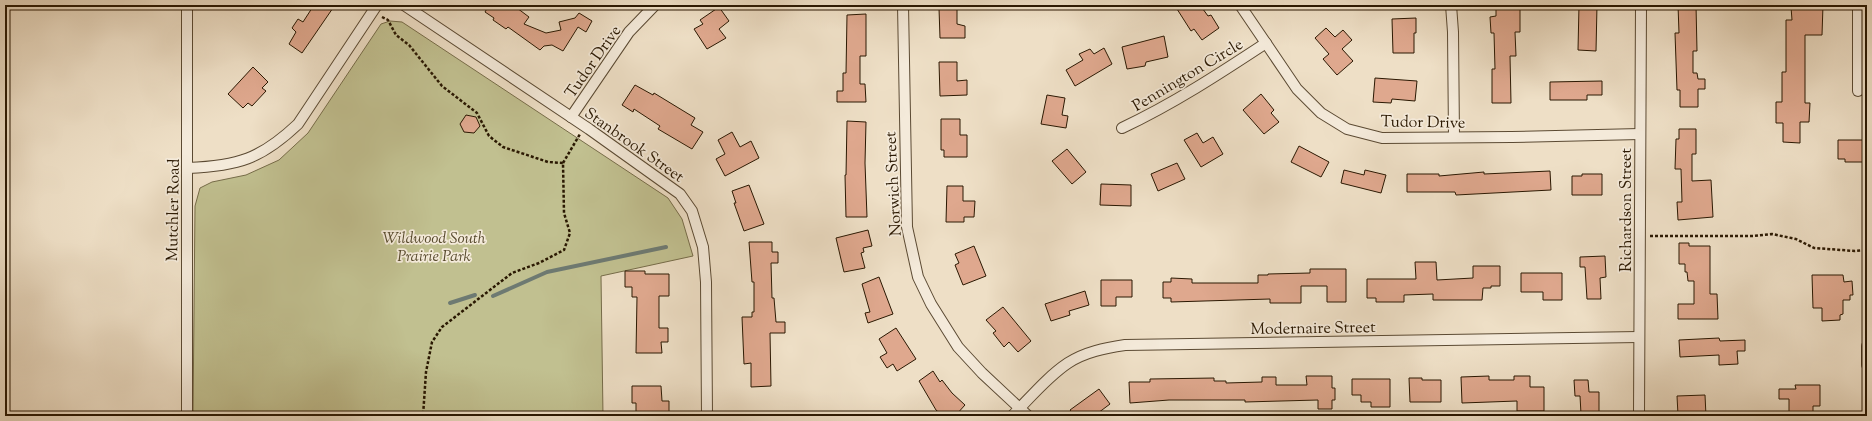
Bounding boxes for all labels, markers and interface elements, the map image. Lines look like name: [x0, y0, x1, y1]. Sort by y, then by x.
street label: Tudor Drive: [560, 21, 628, 104]
street label: Pennington Circle: [1129, 34, 1248, 118]
street label: Stanbrook Street: [579, 103, 689, 189]
street label: Tudor Drive: [1380, 111, 1465, 136]
street label: Norwich Street: [880, 130, 909, 237]
street label: Richardson Street: [1616, 148, 1639, 272]
street label: Mutchler Road: [162, 158, 187, 262]
park label: Wildwood South Prairie Park: [383, 228, 486, 269]
street label: Modernaire Street: [1250, 317, 1376, 342]

